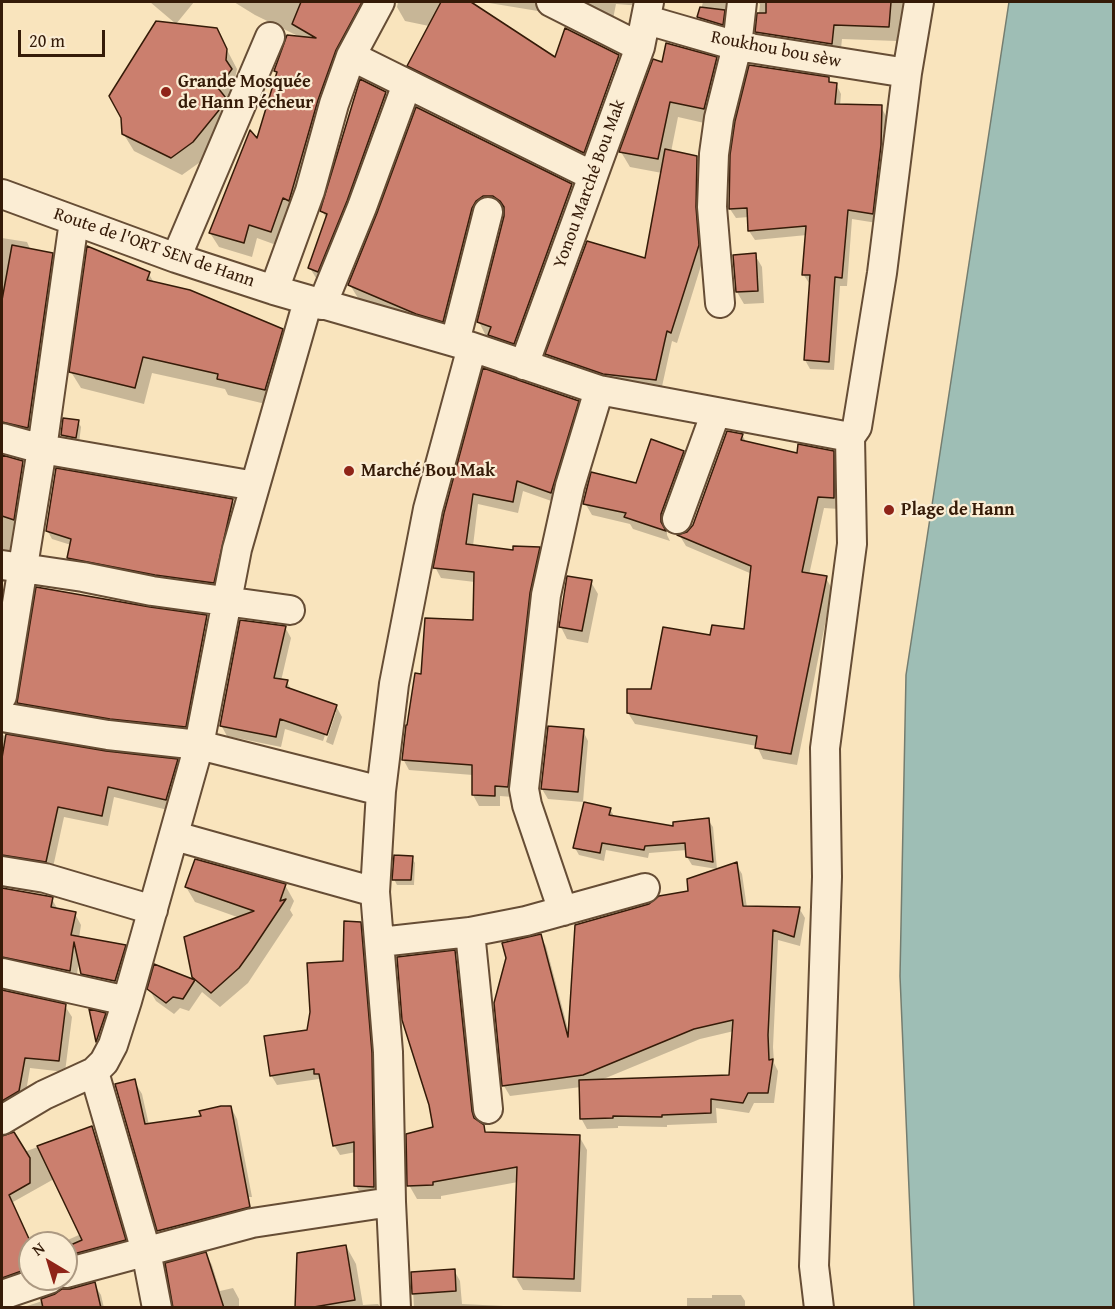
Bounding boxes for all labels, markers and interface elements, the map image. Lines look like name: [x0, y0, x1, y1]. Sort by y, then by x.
scale bar: [21, 18, 108, 56]
text: 20 m: [29, 27, 65, 54]
street label: Roukhou bou sèw: [709, 27, 843, 73]
place label: Grande Mosquée de Hann Pécheur: [178, 71, 313, 113]
marker: Grande Mosquée de Hann Pécheur: [159, 85, 173, 99]
street label: Yonou Marché Bou Mak: [549, 97, 631, 271]
street label: Route de l'ORT SEN de Hann: [51, 203, 257, 293]
place label: Marché Bou Mak: [361, 460, 495, 482]
marker: Marché Bou Mak: [342, 464, 356, 478]
place label: Plage de Hann: [901, 499, 1015, 521]
marker: Plage de Hann: [882, 503, 896, 517]
north arrow: [18, 1231, 78, 1291]
text: N: [27, 1236, 50, 1261]

